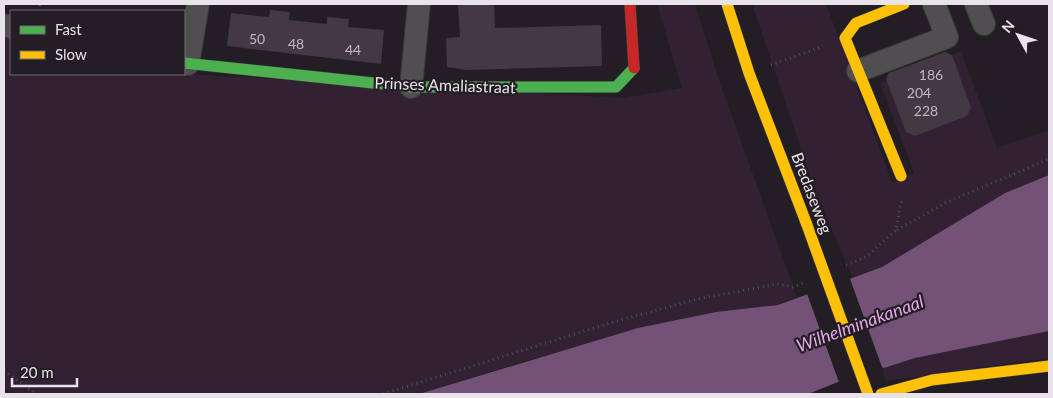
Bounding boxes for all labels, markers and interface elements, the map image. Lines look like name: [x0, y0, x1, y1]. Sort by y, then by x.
legend: [10, 10, 185, 75]
north arrow: [993, 10, 1043, 60]
text: N: [998, 17, 1018, 36]
text: Fast: [55, 20, 82, 38]
house number: 50: [249, 30, 265, 47]
house number: 48: [288, 35, 304, 52]
house number: 44: [345, 41, 361, 58]
text: Slow: [55, 45, 87, 63]
house number: 186: [919, 66, 943, 83]
street label: Prinses Amaliastraat: [374, 73, 516, 96]
house number: 204: [907, 84, 931, 101]
house number: 228: [914, 102, 938, 119]
street label: Bredaseweg: [788, 149, 837, 236]
water label: Wilhelminakanaal: [793, 290, 926, 356]
scale bar: [12, 356, 78, 388]
text: 20 m: [20, 363, 54, 381]

